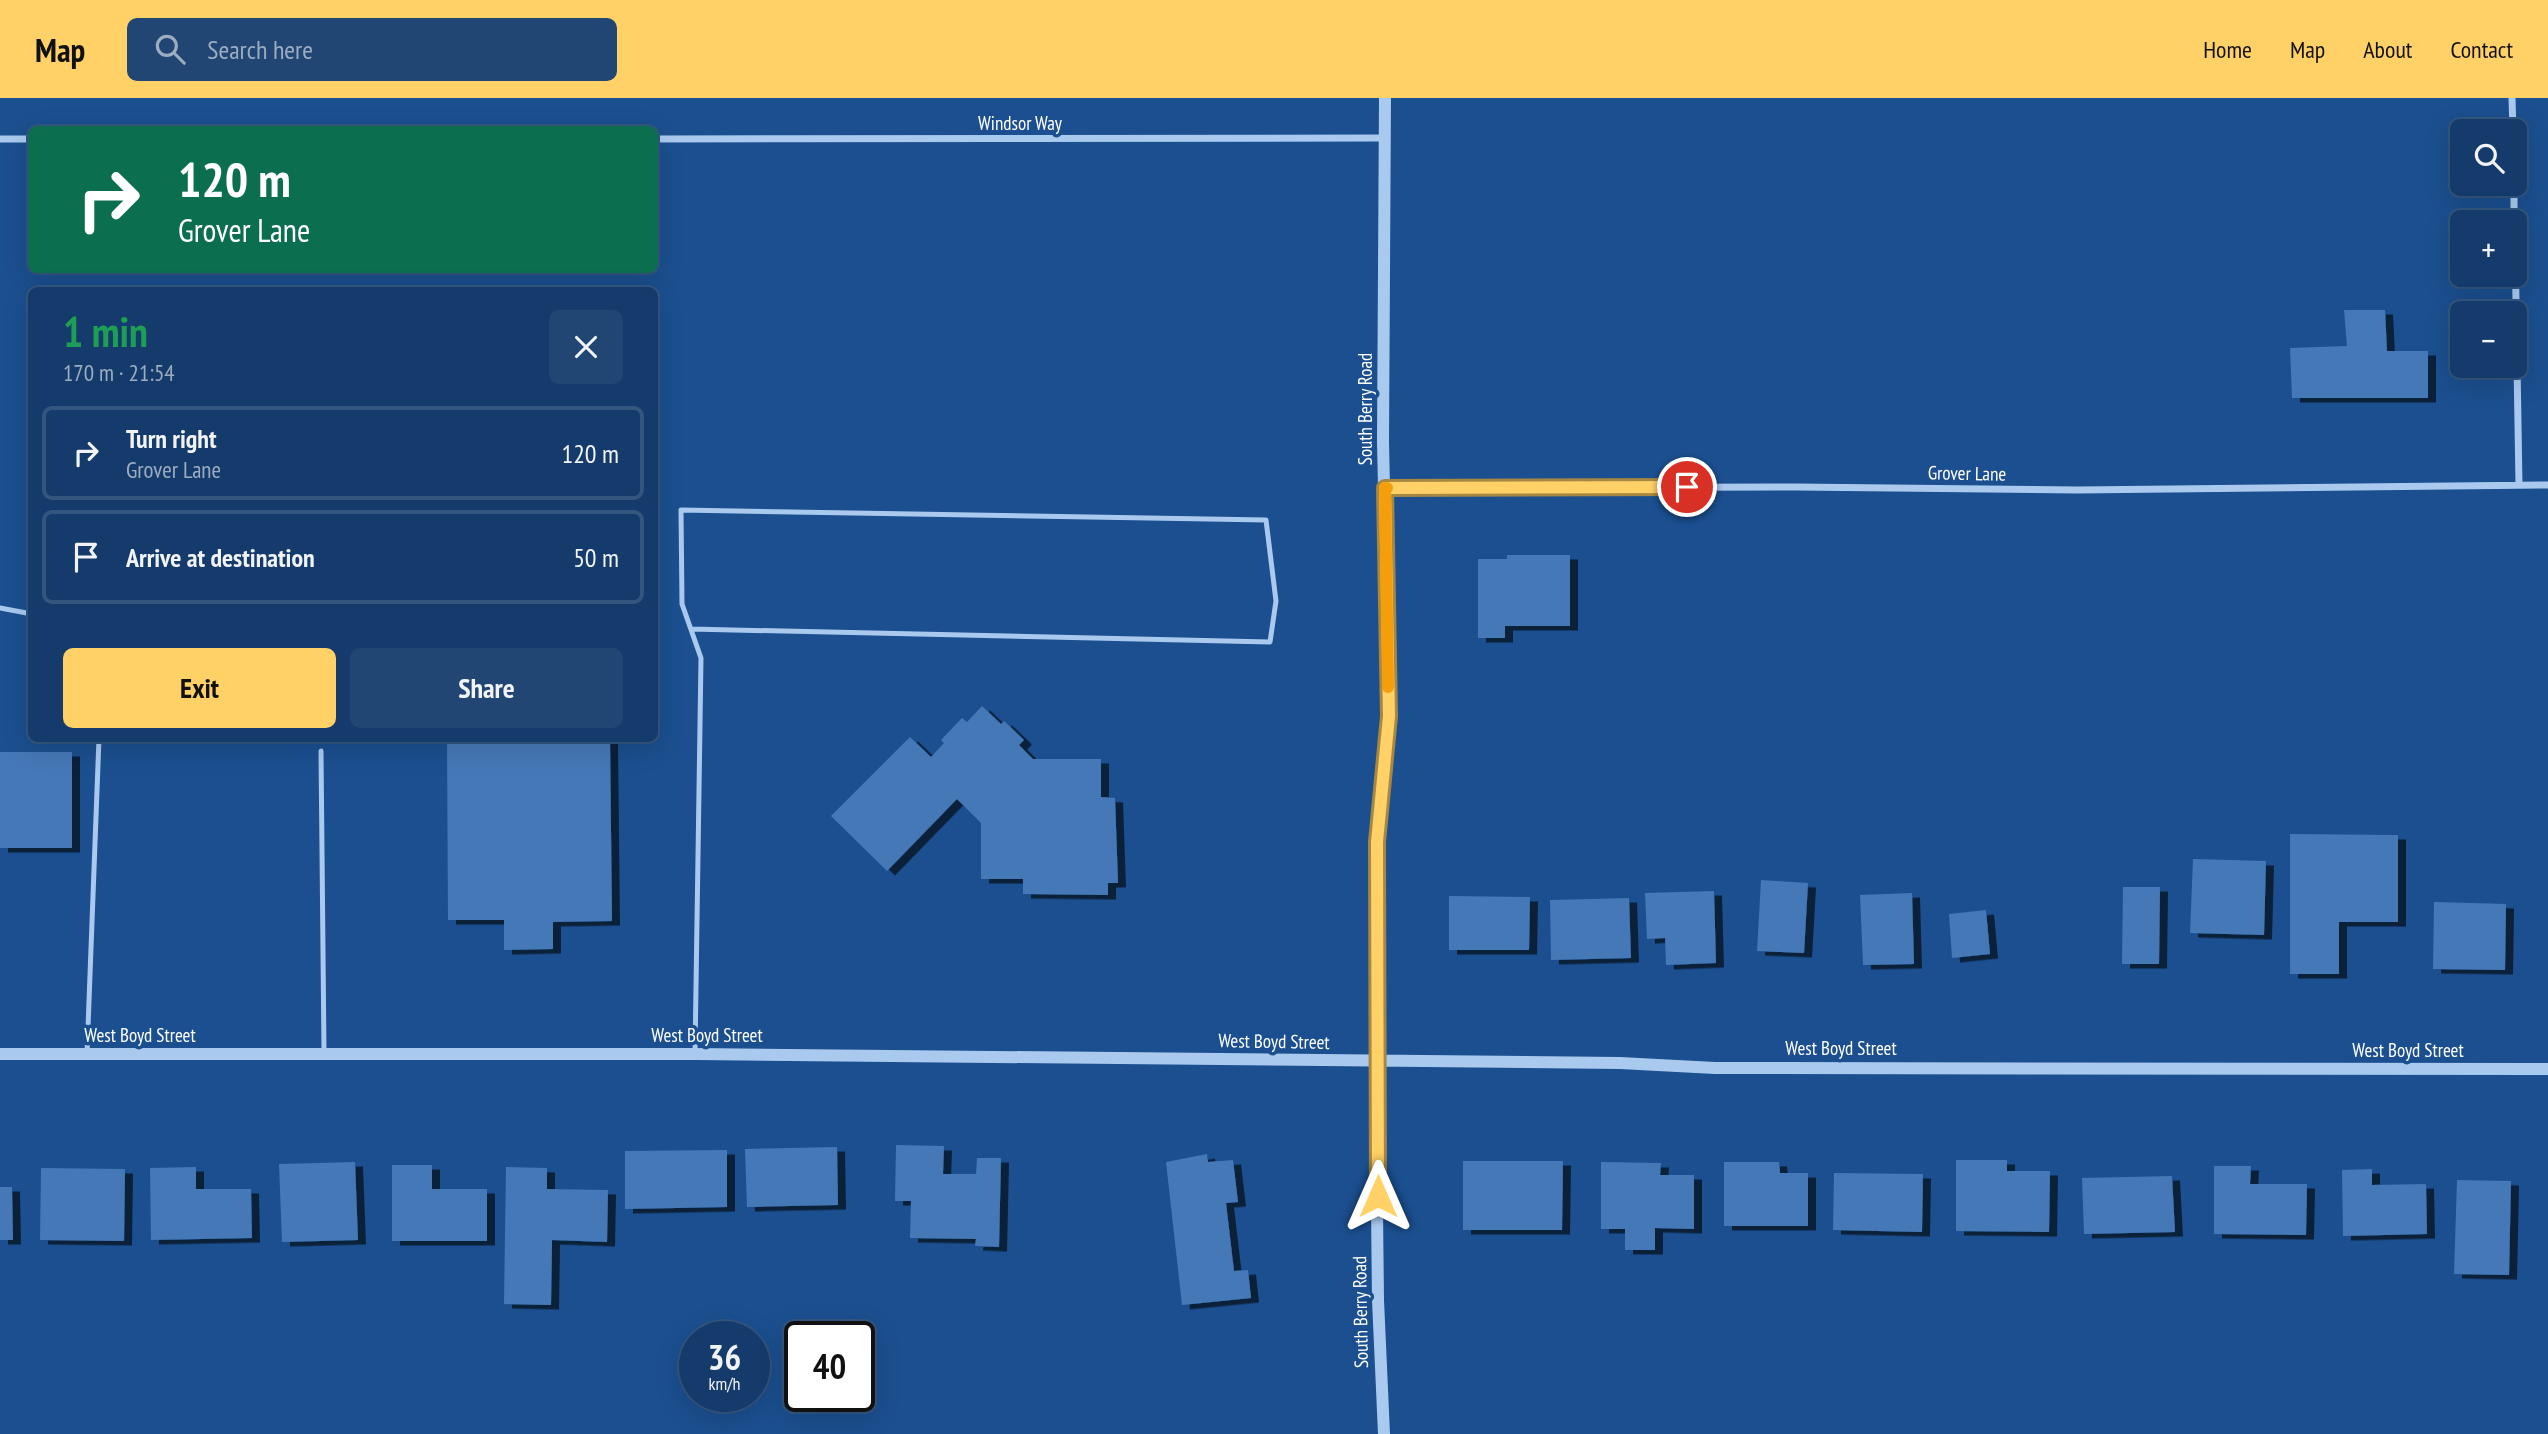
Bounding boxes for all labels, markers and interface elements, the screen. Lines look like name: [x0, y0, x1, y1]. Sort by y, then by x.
search box: [127, 18, 617, 81]
text: Map: [35, 28, 85, 71]
icon: search: [151, 30, 189, 68]
text: Search here: [207, 33, 313, 66]
text: Home: [2203, 34, 2252, 65]
text: Map: [2290, 34, 2325, 65]
text: About: [2363, 34, 2412, 65]
text: Contact: [2450, 34, 2513, 65]
street label: Windsor Way: [978, 111, 1063, 135]
map controls: [2450, 119, 2527, 378]
button: search: [2450, 119, 2527, 196]
text: 120 m: [178, 147, 291, 211]
icon: right: [63, 154, 154, 245]
text: Grover Lane: [178, 209, 310, 251]
button: +: [2450, 210, 2527, 287]
button: −: [2450, 301, 2527, 378]
text: 1 min: [63, 304, 148, 359]
button: close: [549, 310, 623, 384]
street label: South Berry Road: [1353, 353, 1377, 465]
text: 170 m · 21:54: [63, 358, 175, 387]
text: Turn right: [126, 422, 217, 455]
icon: right: [67, 434, 105, 472]
text: 120 m: [561, 437, 619, 470]
text: Grover Lane: [126, 455, 221, 484]
pin: [1657, 457, 1717, 517]
street label: Grover Lane: [1928, 460, 2007, 486]
icon: arrive: [1668, 468, 1706, 506]
icon: arrive: [67, 538, 105, 576]
text: Arrive at destination: [126, 541, 315, 574]
text: 50 m: [573, 541, 619, 574]
button: Exit: [63, 648, 336, 728]
button: Share: [350, 648, 623, 728]
street label: West Boyd Street: [84, 1023, 196, 1047]
street label: West Boyd Street: [651, 1023, 763, 1047]
street label: West Boyd Street: [1218, 1028, 1331, 1054]
street label: West Boyd Street: [1785, 1036, 1897, 1060]
street label: West Boyd Street: [2352, 1038, 2464, 1062]
position arrow: [1341, 1159, 1415, 1233]
street label: South Berry Road: [1347, 1256, 1373, 1368]
speed limit sign: 40: [784, 1321, 875, 1412]
text: 36: [708, 1334, 741, 1380]
text: km/h: [709, 1372, 740, 1395]

